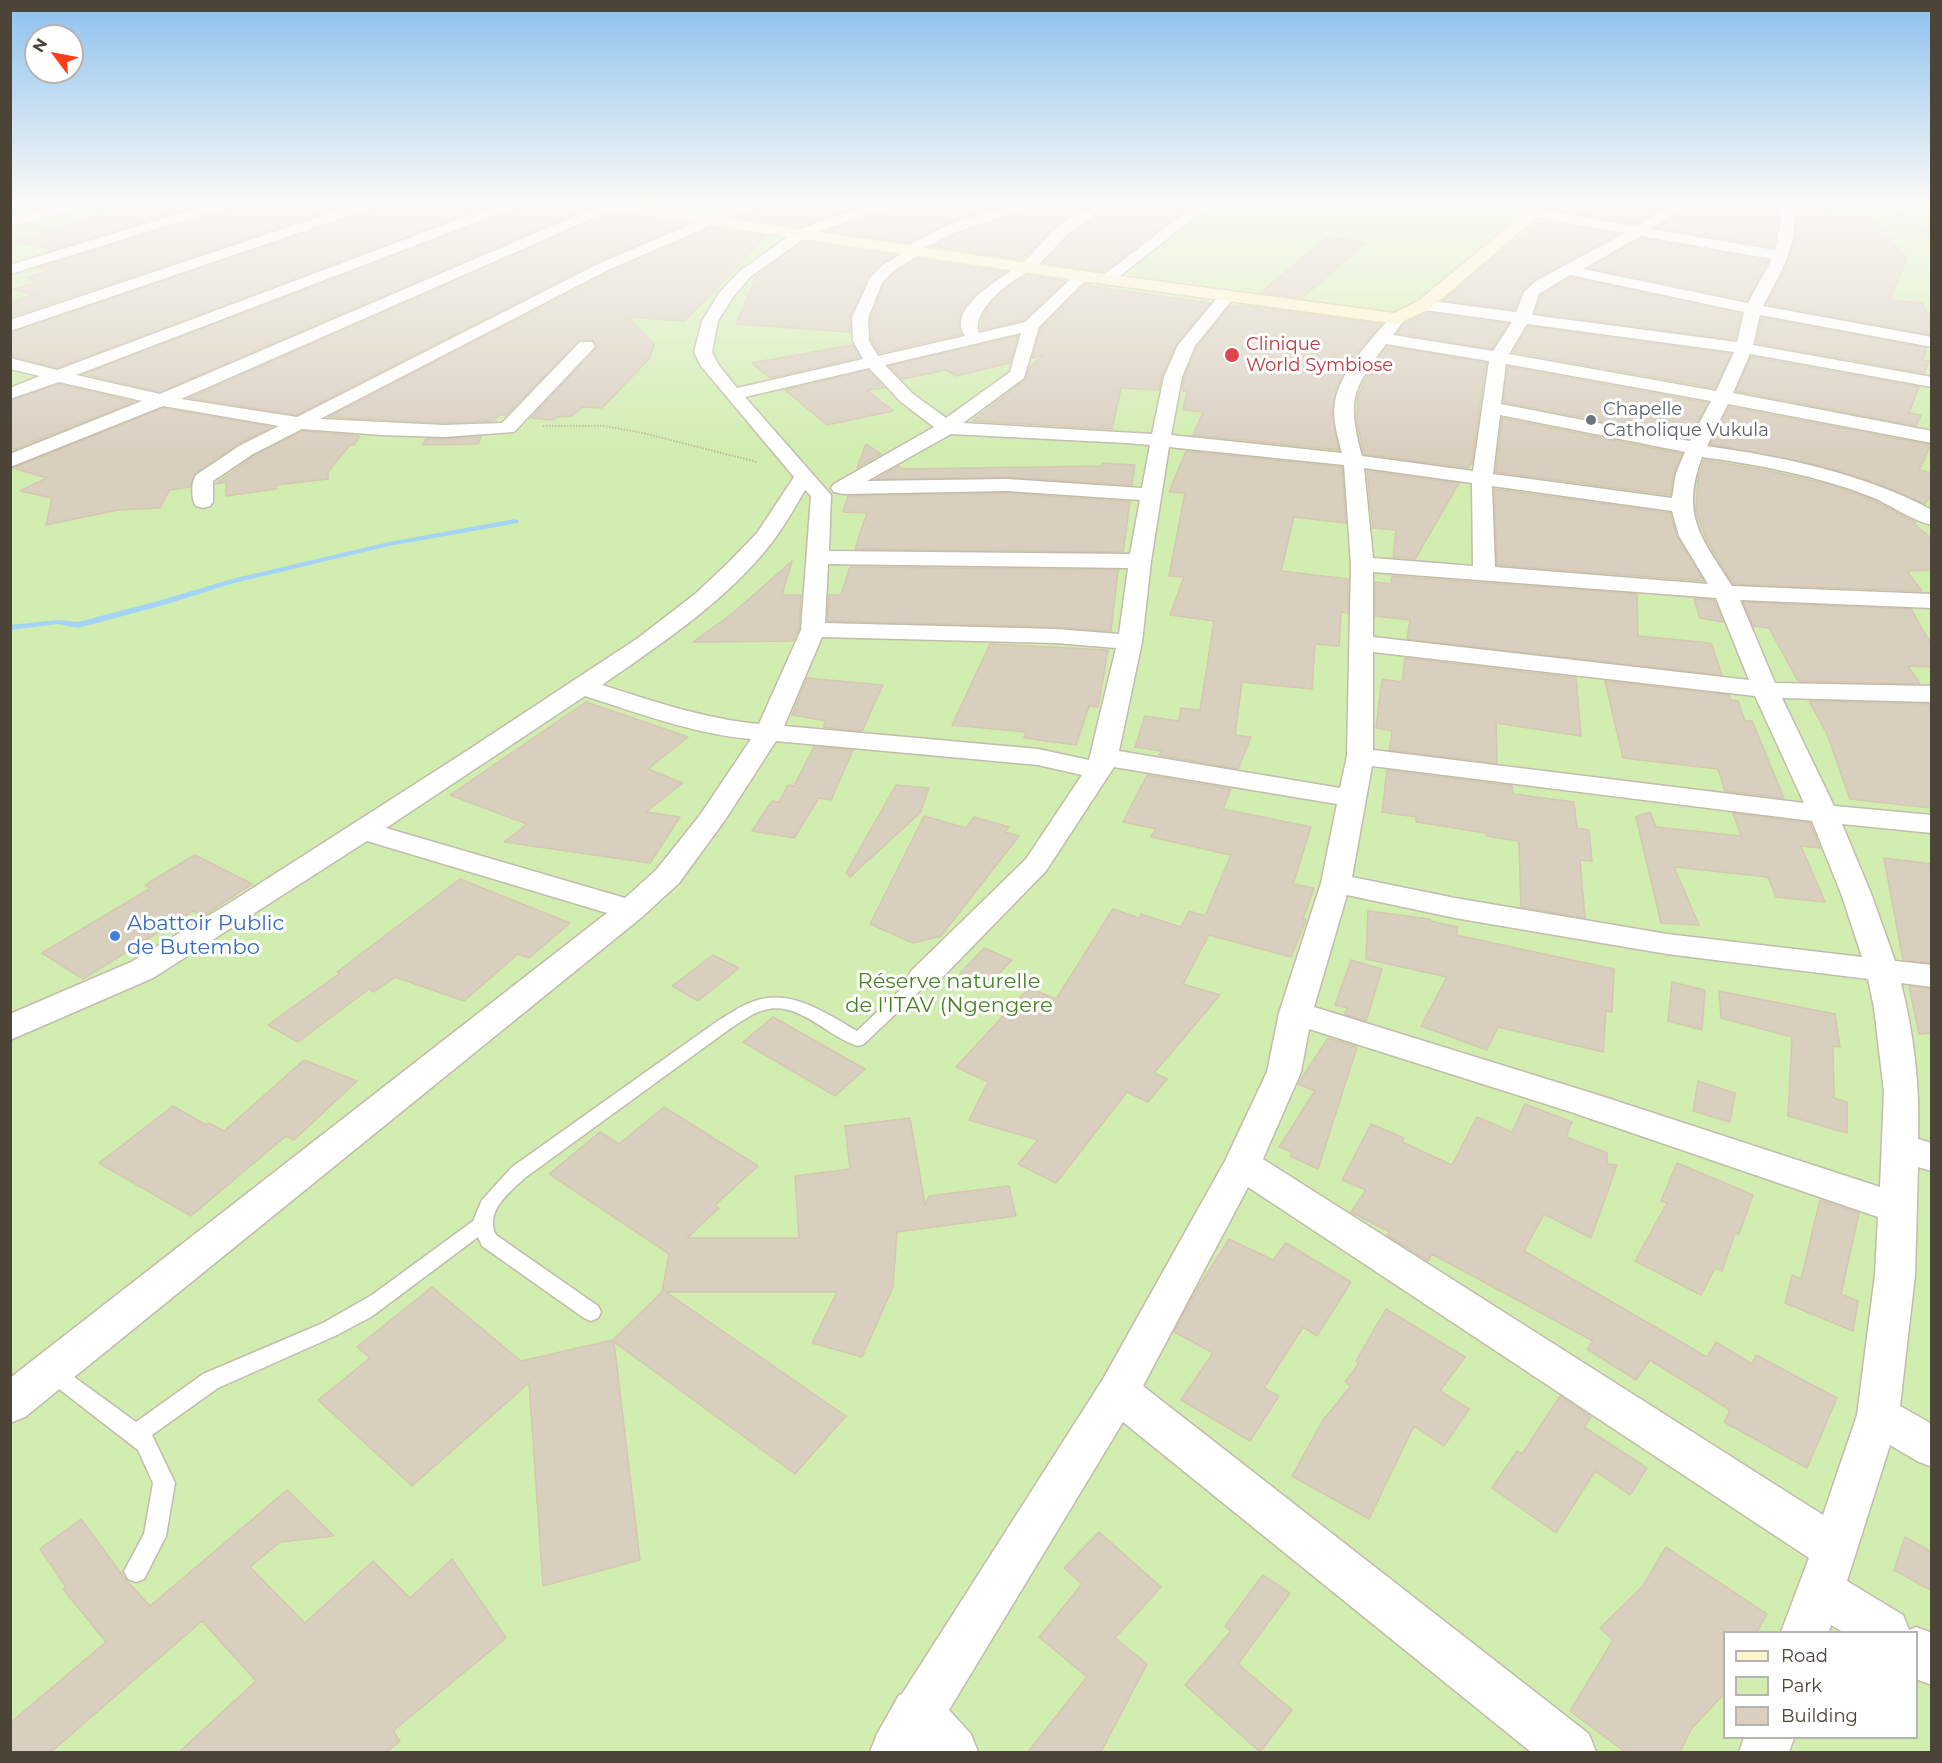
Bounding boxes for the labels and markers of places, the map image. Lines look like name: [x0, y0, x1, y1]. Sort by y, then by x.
place label: Clinique World Symbiose: [1246, 334, 1393, 376]
marker: Clinique World Symbiose: [1223, 346, 1241, 364]
place label: Chapelle Catholique Vukula: [1603, 399, 1769, 442]
marker: Chapelle Catholique Vukula: [1584, 413, 1598, 427]
place label: Abattoir Public de Butembo: [127, 911, 284, 961]
marker: Abattoir Public de Butembo: [108, 929, 122, 943]

